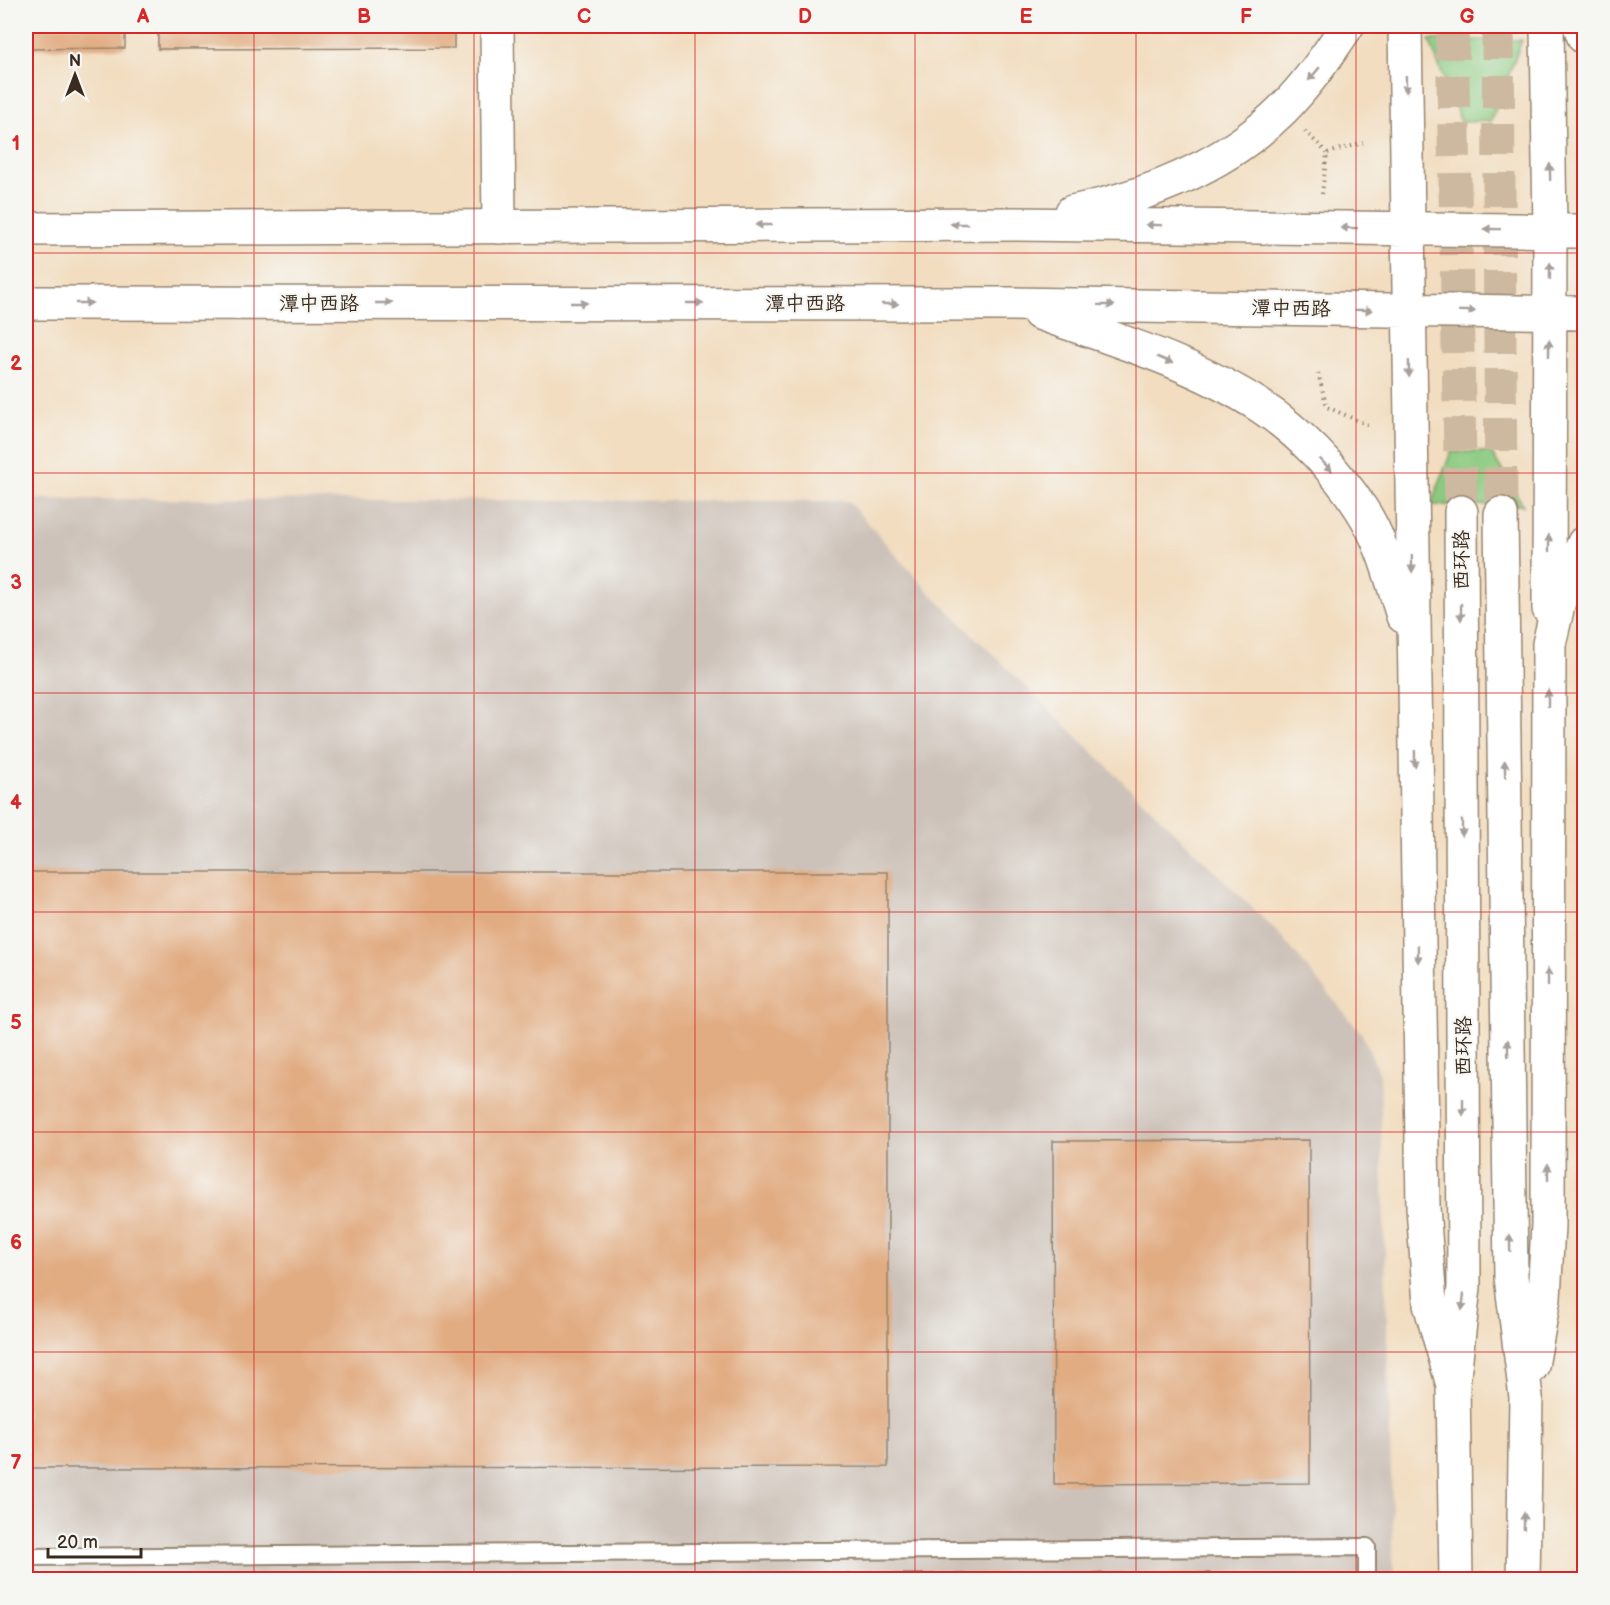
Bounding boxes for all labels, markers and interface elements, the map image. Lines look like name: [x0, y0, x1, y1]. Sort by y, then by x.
text: A: [136, 5, 150, 29]
text: B: [357, 5, 371, 29]
text: C: [577, 5, 591, 29]
text: D: [798, 5, 812, 29]
text: E: [1020, 5, 1033, 29]
text: F: [1240, 5, 1252, 29]
text: G: [1460, 5, 1475, 29]
north arrow: [45, 45, 105, 105]
text: N: [69, 52, 81, 71]
one-way arrow: [1308, 66, 1321, 81]
one-way arrow: [1401, 74, 1411, 93]
text: 1: [12, 132, 20, 156]
one-way arrow: [1545, 162, 1554, 181]
one-way arrow: [950, 219, 969, 229]
one-way arrow: [755, 220, 774, 230]
one-way arrow: [1145, 220, 1164, 230]
one-way arrow: [1340, 223, 1359, 232]
one-way arrow: [1482, 225, 1501, 234]
one-way arrow: [1545, 262, 1555, 281]
street label: 潭中西路: [279, 292, 360, 316]
street label: 潭中西路: [765, 292, 846, 316]
street label: 潭中西路: [1251, 296, 1332, 322]
one-way arrow: [74, 298, 93, 308]
one-way arrow: [374, 298, 393, 308]
one-way arrow: [569, 298, 588, 308]
one-way arrow: [685, 298, 704, 308]
one-way arrow: [880, 299, 899, 309]
one-way arrow: [1096, 301, 1115, 310]
one-way arrow: [1354, 305, 1373, 314]
one-way arrow: [1458, 306, 1477, 316]
one-way arrow: [1544, 339, 1554, 358]
text: 2: [10, 352, 22, 376]
one-way arrow: [1156, 356, 1174, 365]
one-way arrow: [1405, 359, 1414, 378]
one-way arrow: [1319, 458, 1333, 472]
street label: 西环路: [1450, 529, 1474, 590]
one-way arrow: [1544, 534, 1554, 553]
one-way arrow: [1407, 554, 1417, 573]
text: 3: [10, 571, 22, 595]
one-way arrow: [1456, 603, 1466, 622]
one-way arrow: [1543, 689, 1553, 708]
one-way arrow: [1410, 749, 1420, 768]
one-way arrow: [1500, 760, 1510, 779]
text: 4: [10, 791, 22, 815]
one-way arrow: [1457, 819, 1467, 838]
one-way arrow: [1414, 944, 1423, 963]
one-way arrow: [1543, 968, 1553, 987]
text: 5: [10, 1011, 22, 1035]
street label: 西环路: [1452, 1015, 1476, 1076]
one-way arrow: [1503, 1039, 1513, 1058]
one-way arrow: [1458, 1098, 1468, 1117]
one-way arrow: [1543, 1163, 1553, 1182]
text: 6: [10, 1231, 22, 1255]
one-way arrow: [1506, 1234, 1515, 1253]
one-way arrow: [1458, 1293, 1467, 1312]
text: 7: [10, 1451, 22, 1475]
one-way arrow: [1519, 1512, 1529, 1531]
scale bar: [48, 1521, 141, 1559]
text: 20 m: [57, 1532, 98, 1553]

